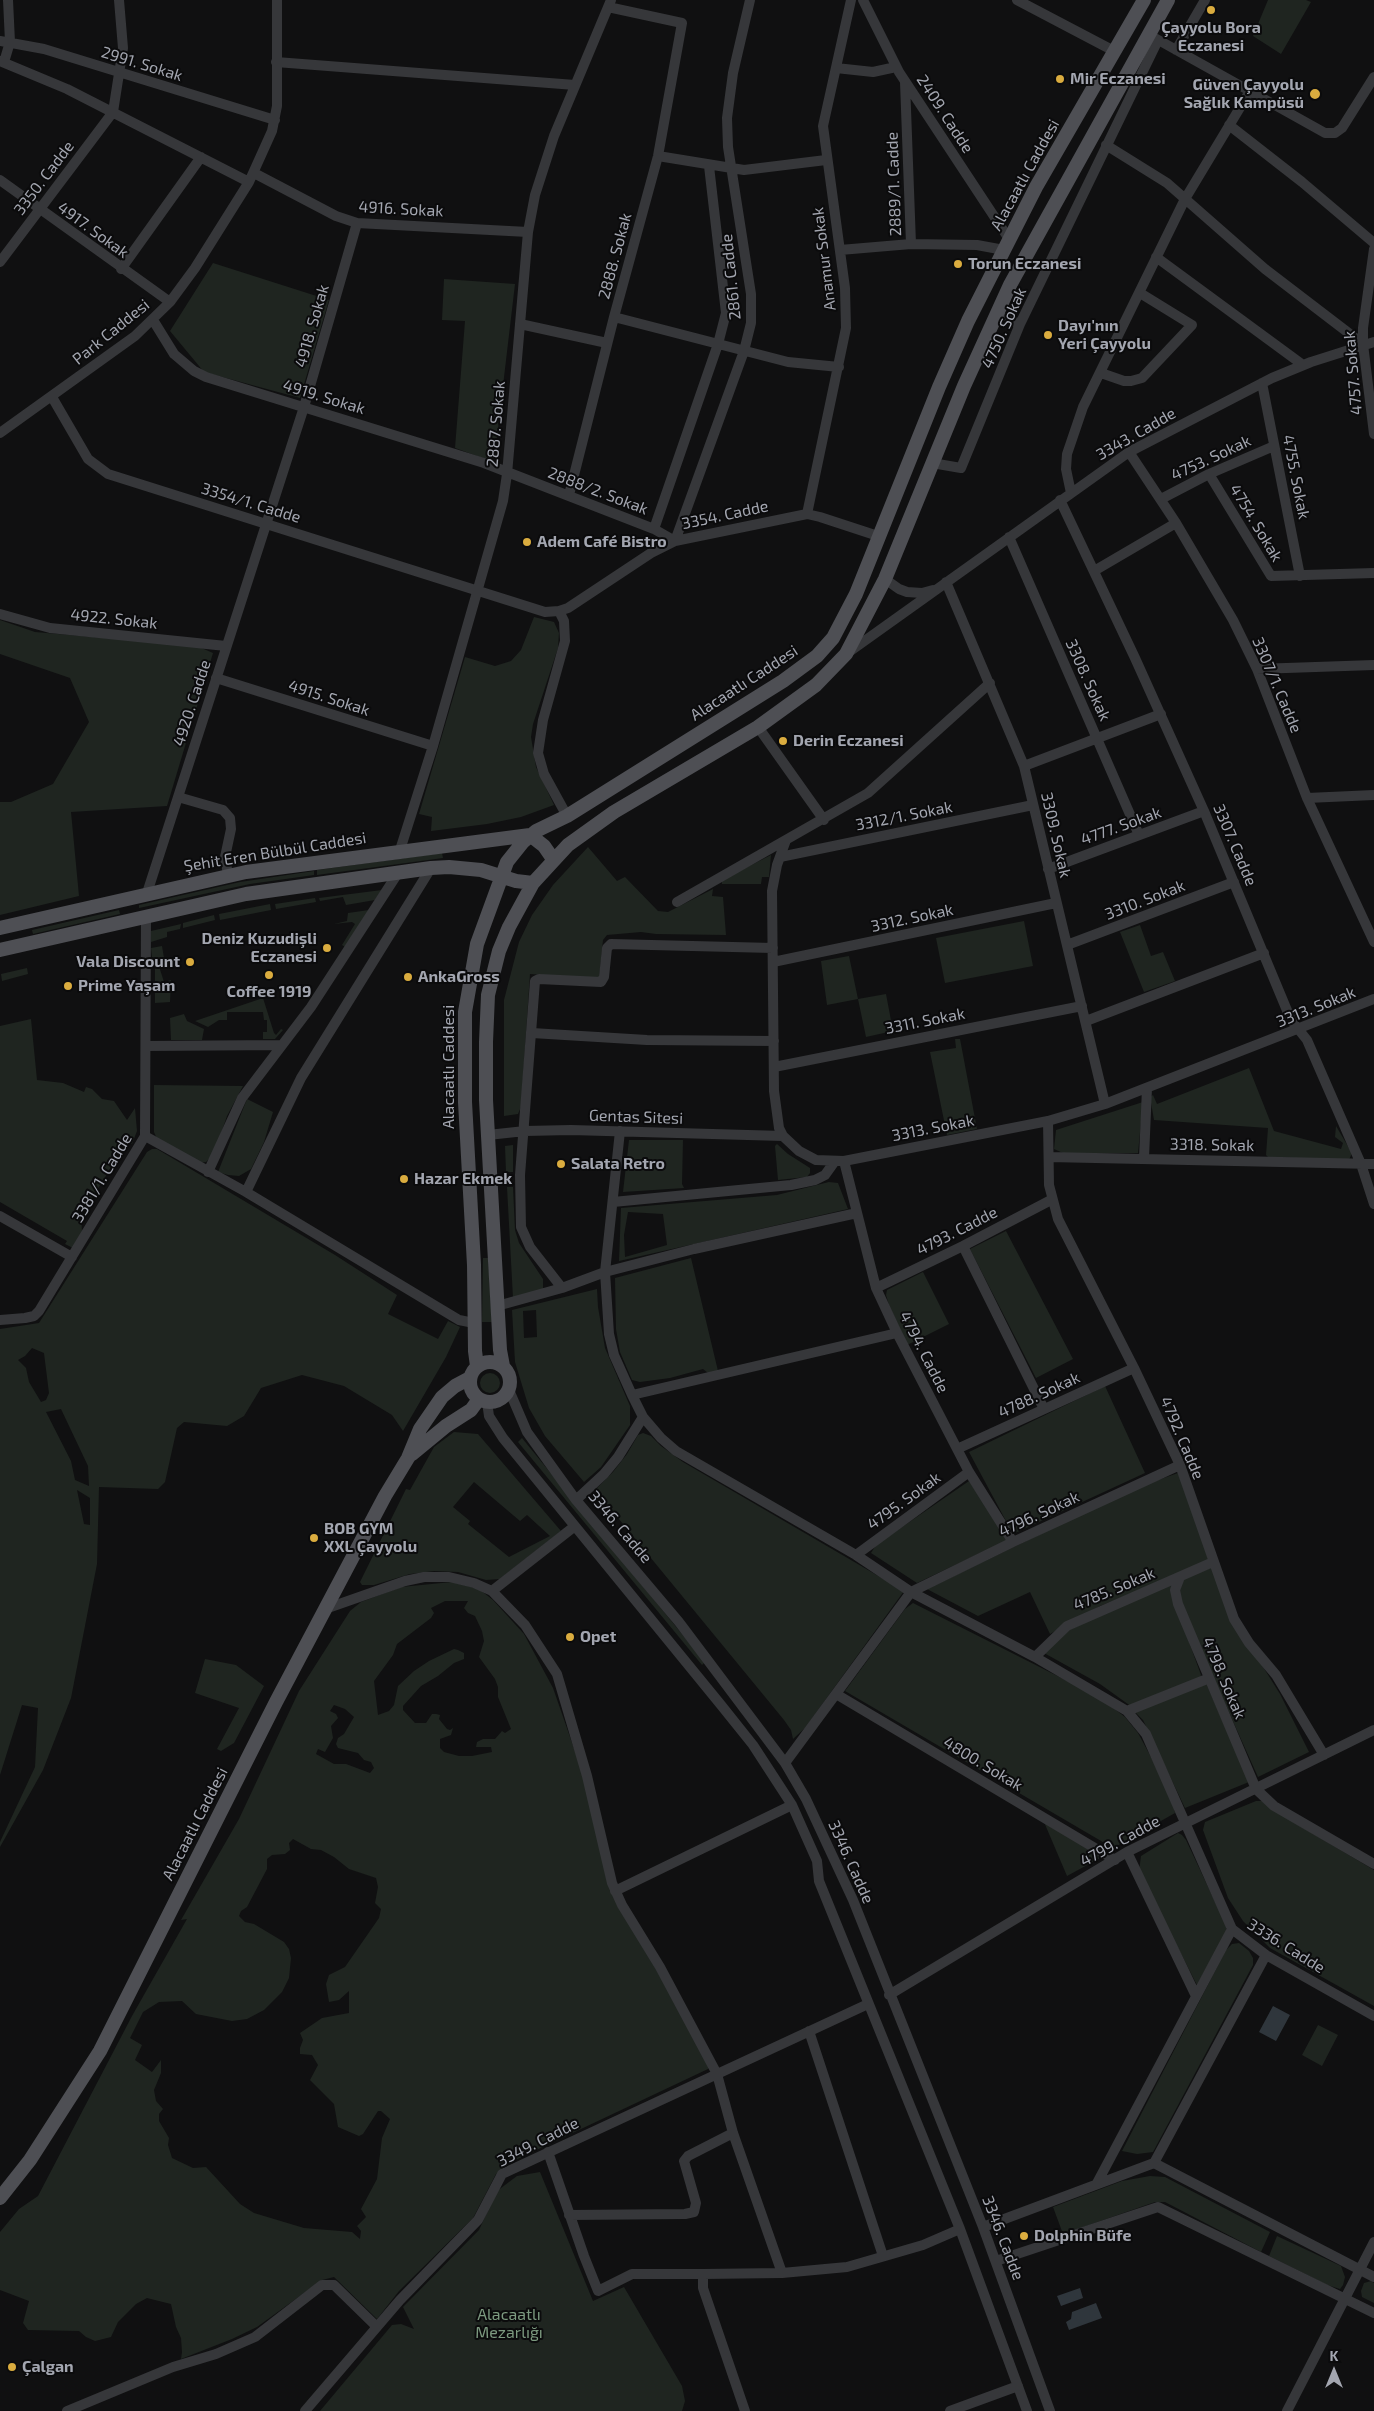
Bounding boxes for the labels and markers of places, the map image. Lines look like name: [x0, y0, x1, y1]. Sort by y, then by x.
marker: Çayyolu Bora Eczanesi: [1205, 4, 1217, 16]
place label: Çayyolu Bora Eczanesi: [1161, 18, 1261, 56]
place label: Mir Eczanesi: [1070, 69, 1166, 89]
marker: Mir Eczanesi: [1054, 73, 1066, 85]
place label: Güven Çayyolu Sağlık Kampüsü: [1184, 75, 1304, 113]
marker: Güven Çayyolu Sağlık Kampüsü: [1308, 87, 1322, 101]
place label: Torun Eczanesi: [968, 254, 1081, 274]
marker: Torun Eczanesi: [952, 258, 964, 270]
place label: Dayı'nın Yeri Çayyolu: [1058, 316, 1151, 354]
marker: Dayı'nın Yeri Çayyolu: [1042, 329, 1054, 341]
place label: Adem Café Bistro: [537, 532, 667, 552]
marker: Adem Café Bistro: [521, 536, 533, 548]
place label: Derin Eczanesi: [793, 731, 904, 751]
marker: Derin Eczanesi: [777, 735, 789, 747]
place label: Deniz Kuzudişli Eczanesi: [202, 929, 317, 967]
marker: Deniz Kuzudişli Eczanesi: [321, 942, 333, 954]
place label: Vala Discount: [76, 952, 180, 972]
marker: Vala Discount: [184, 956, 196, 968]
place label: AnkaGross: [418, 967, 500, 987]
marker: Coffee 1919: [263, 969, 275, 981]
marker: AnkaGross: [402, 971, 414, 983]
place label: Prime Yaşam: [78, 976, 175, 996]
marker: Prime Yaşam: [62, 980, 74, 992]
place label: Coffee 1919: [226, 982, 312, 1002]
place label: Salata Retro: [571, 1154, 665, 1174]
marker: Salata Retro: [555, 1158, 567, 1170]
place label: Hazar Ekmek: [414, 1169, 512, 1189]
marker: Hazar Ekmek: [398, 1173, 410, 1185]
place label: BOB GYM XXL Çayyolu: [324, 1519, 417, 1557]
marker: BOB GYM XXL Çayyolu: [308, 1532, 320, 1544]
place label: Opet: [580, 1627, 616, 1647]
marker: Opet: [564, 1631, 576, 1643]
place label: Dolphin Büfe: [1034, 2226, 1131, 2246]
marker: Dolphin Büfe: [1018, 2230, 1030, 2242]
place label: Çalgan: [22, 2357, 74, 2377]
marker: Çalgan: [6, 2361, 18, 2373]

